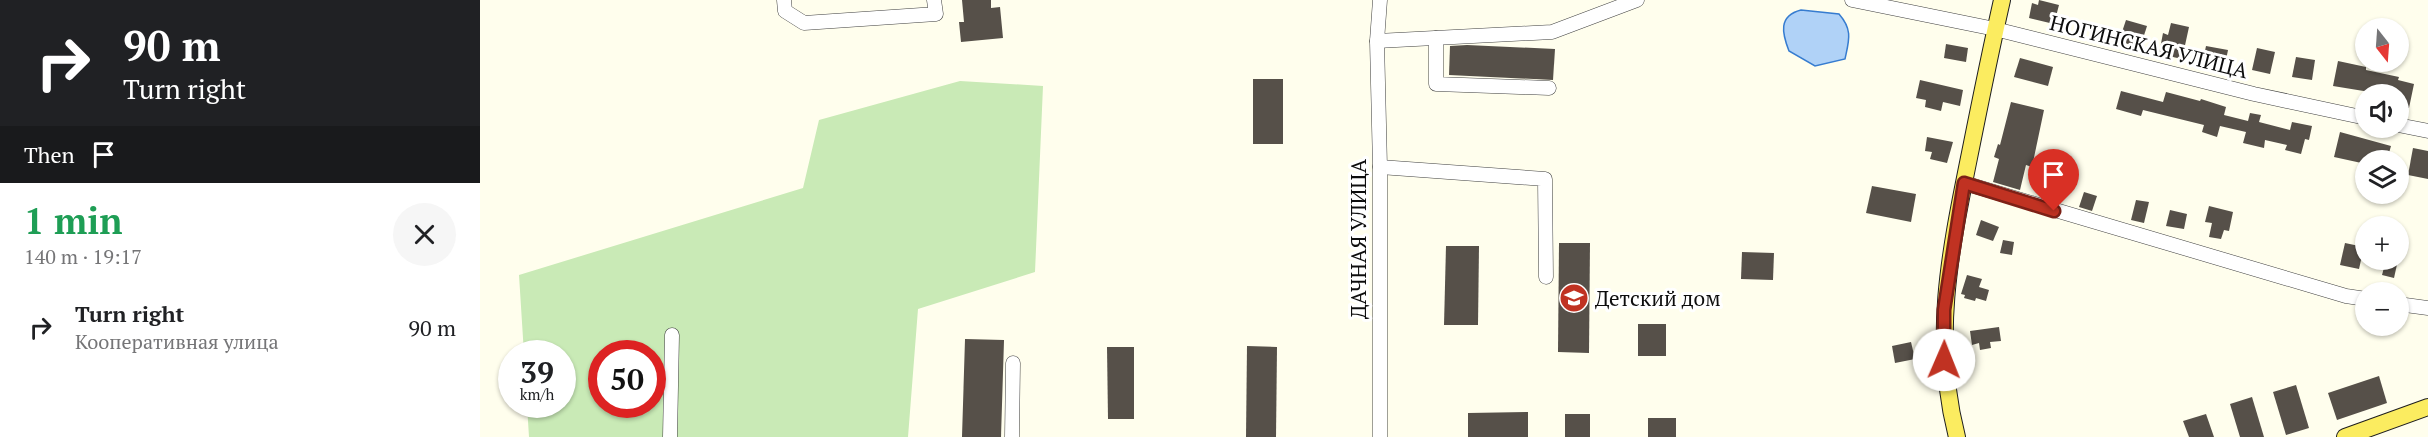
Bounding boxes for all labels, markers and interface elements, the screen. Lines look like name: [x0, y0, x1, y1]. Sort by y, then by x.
street label: НОГИНСКАЯ УЛИЦА: [2047, 8, 2252, 84]
text: 90 m: [123, 17, 221, 73]
north arrow: [2355, 18, 2409, 72]
map controls: [2355, 18, 2409, 336]
icon: right: [24, 24, 102, 102]
text: Turn right: [123, 71, 246, 107]
button: sound: [2355, 84, 2409, 138]
icon: arrive: [87, 138, 120, 171]
text: Then: [24, 140, 75, 169]
pin: [2028, 149, 2079, 211]
button: layers: [2355, 150, 2409, 204]
street label: ДАЧНАЯ УЛИЦА: [1344, 158, 1372, 319]
icon: arrive: [2037, 158, 2070, 191]
text: 1 min: [24, 197, 122, 244]
button: close: [393, 203, 456, 266]
button: +: [2355, 216, 2409, 270]
text: 140 m · 19:17: [24, 243, 142, 270]
school or university icon: Детский дом: [1558, 282, 1590, 314]
button: −: [2355, 282, 2409, 336]
place label: Детский дом: [1595, 284, 1721, 312]
text: Turn right: [75, 299, 184, 328]
icon: right: [24, 311, 57, 344]
text: 90 m: [408, 313, 456, 342]
text: Кооперативная улица: [75, 328, 279, 355]
position arrow: [1912, 328, 1976, 392]
speed limit sign: 50: [588, 340, 666, 418]
text: 39: [520, 352, 554, 392]
text: km/h: [520, 384, 554, 404]

